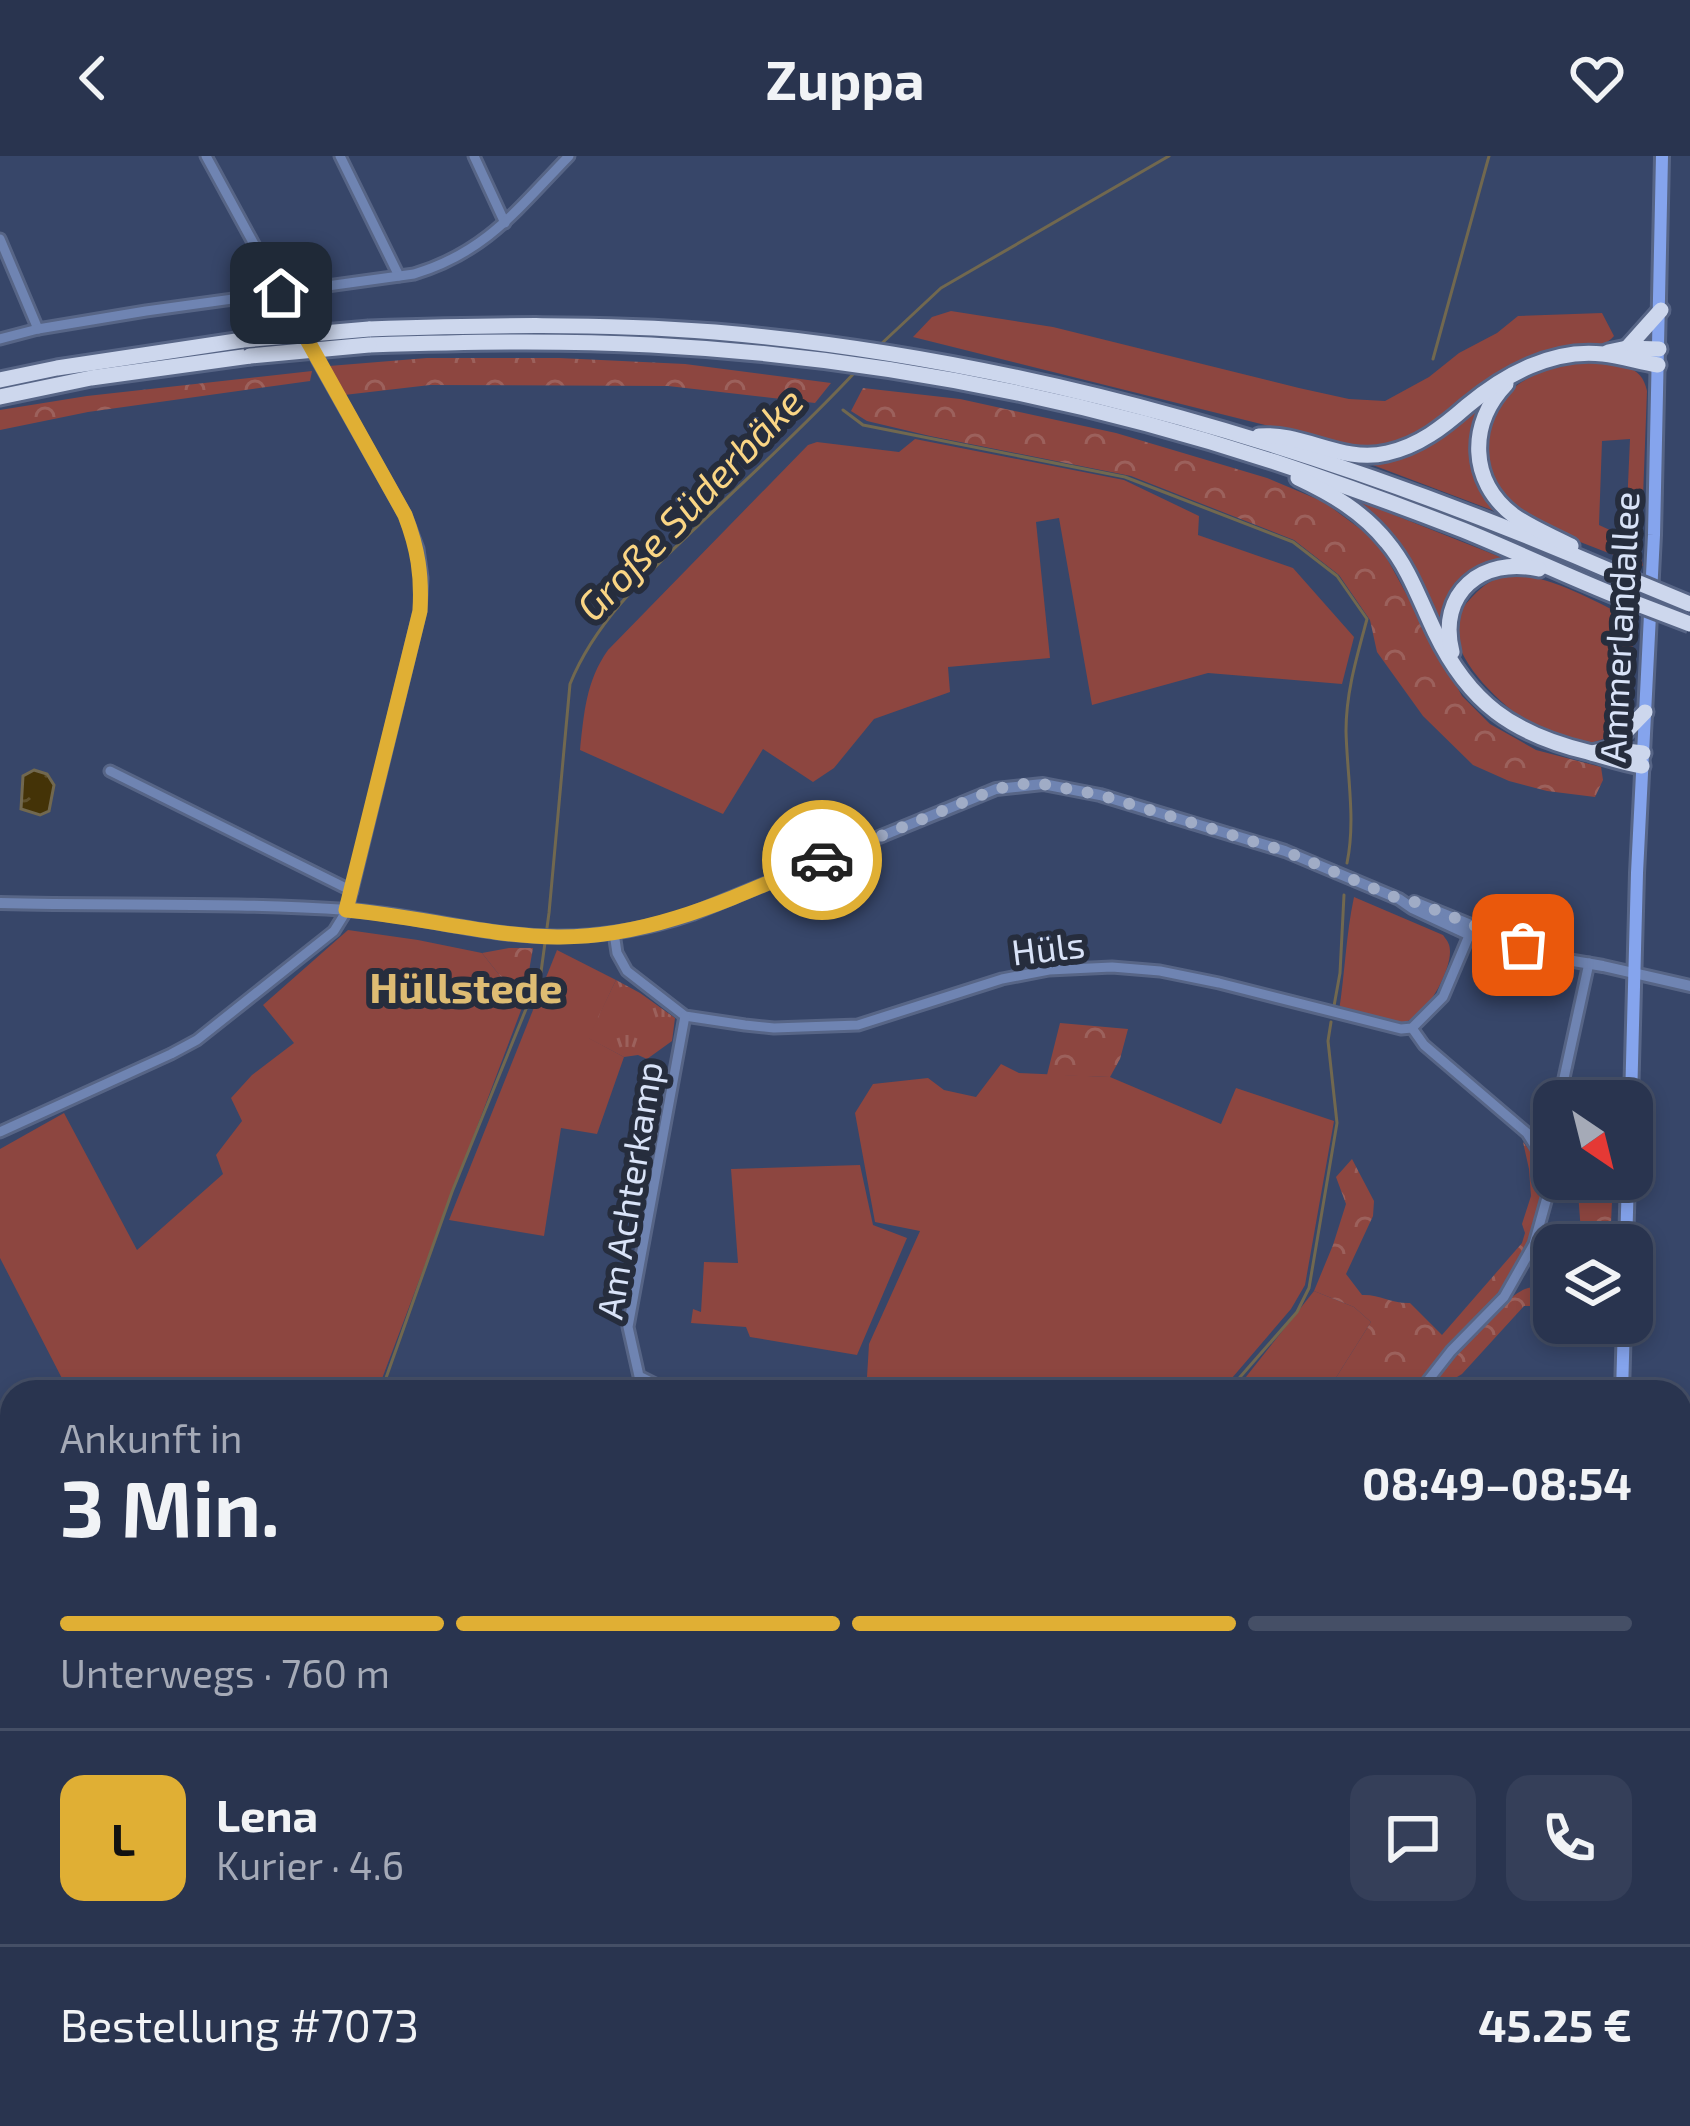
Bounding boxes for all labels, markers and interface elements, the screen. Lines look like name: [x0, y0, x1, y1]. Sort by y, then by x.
icon: back: [60, 45, 126, 111]
icon: heart: [1564, 45, 1630, 111]
text: Zuppa: [765, 46, 925, 111]
pin: [230, 242, 332, 344]
icon: home: [248, 260, 314, 326]
water label: Große Süderbäke: [566, 377, 812, 629]
street label: Ammerlandallee: [1589, 491, 1647, 763]
courier: [762, 800, 882, 920]
icon: car: [789, 827, 855, 893]
pin: [1472, 894, 1574, 996]
icon: bag: [1490, 912, 1556, 978]
street label: Hüls: [1009, 921, 1087, 973]
district label: Hüllstede: [369, 961, 563, 1011]
street label: Am Achterkamp: [586, 1058, 670, 1322]
north arrow: [1533, 1080, 1653, 1200]
map controls: [1533, 1080, 1653, 1344]
button: layers: [1533, 1224, 1653, 1344]
text: Ankunft in: [60, 1414, 242, 1461]
text: 08:49–08:54: [1362, 1455, 1632, 1509]
text: 3 Min.: [60, 1459, 280, 1553]
text: Unterwegs · 760 m: [60, 1649, 390, 1696]
button: chat: [1350, 1775, 1476, 1901]
button: phone: [1506, 1775, 1632, 1901]
text: Lena: [216, 1787, 318, 1841]
text: L: [111, 1811, 135, 1865]
text: Kurier · 4.6: [216, 1841, 404, 1888]
text: Bestellung #7073: [60, 1997, 419, 2051]
text: 45.25 €: [1478, 1997, 1632, 2051]

